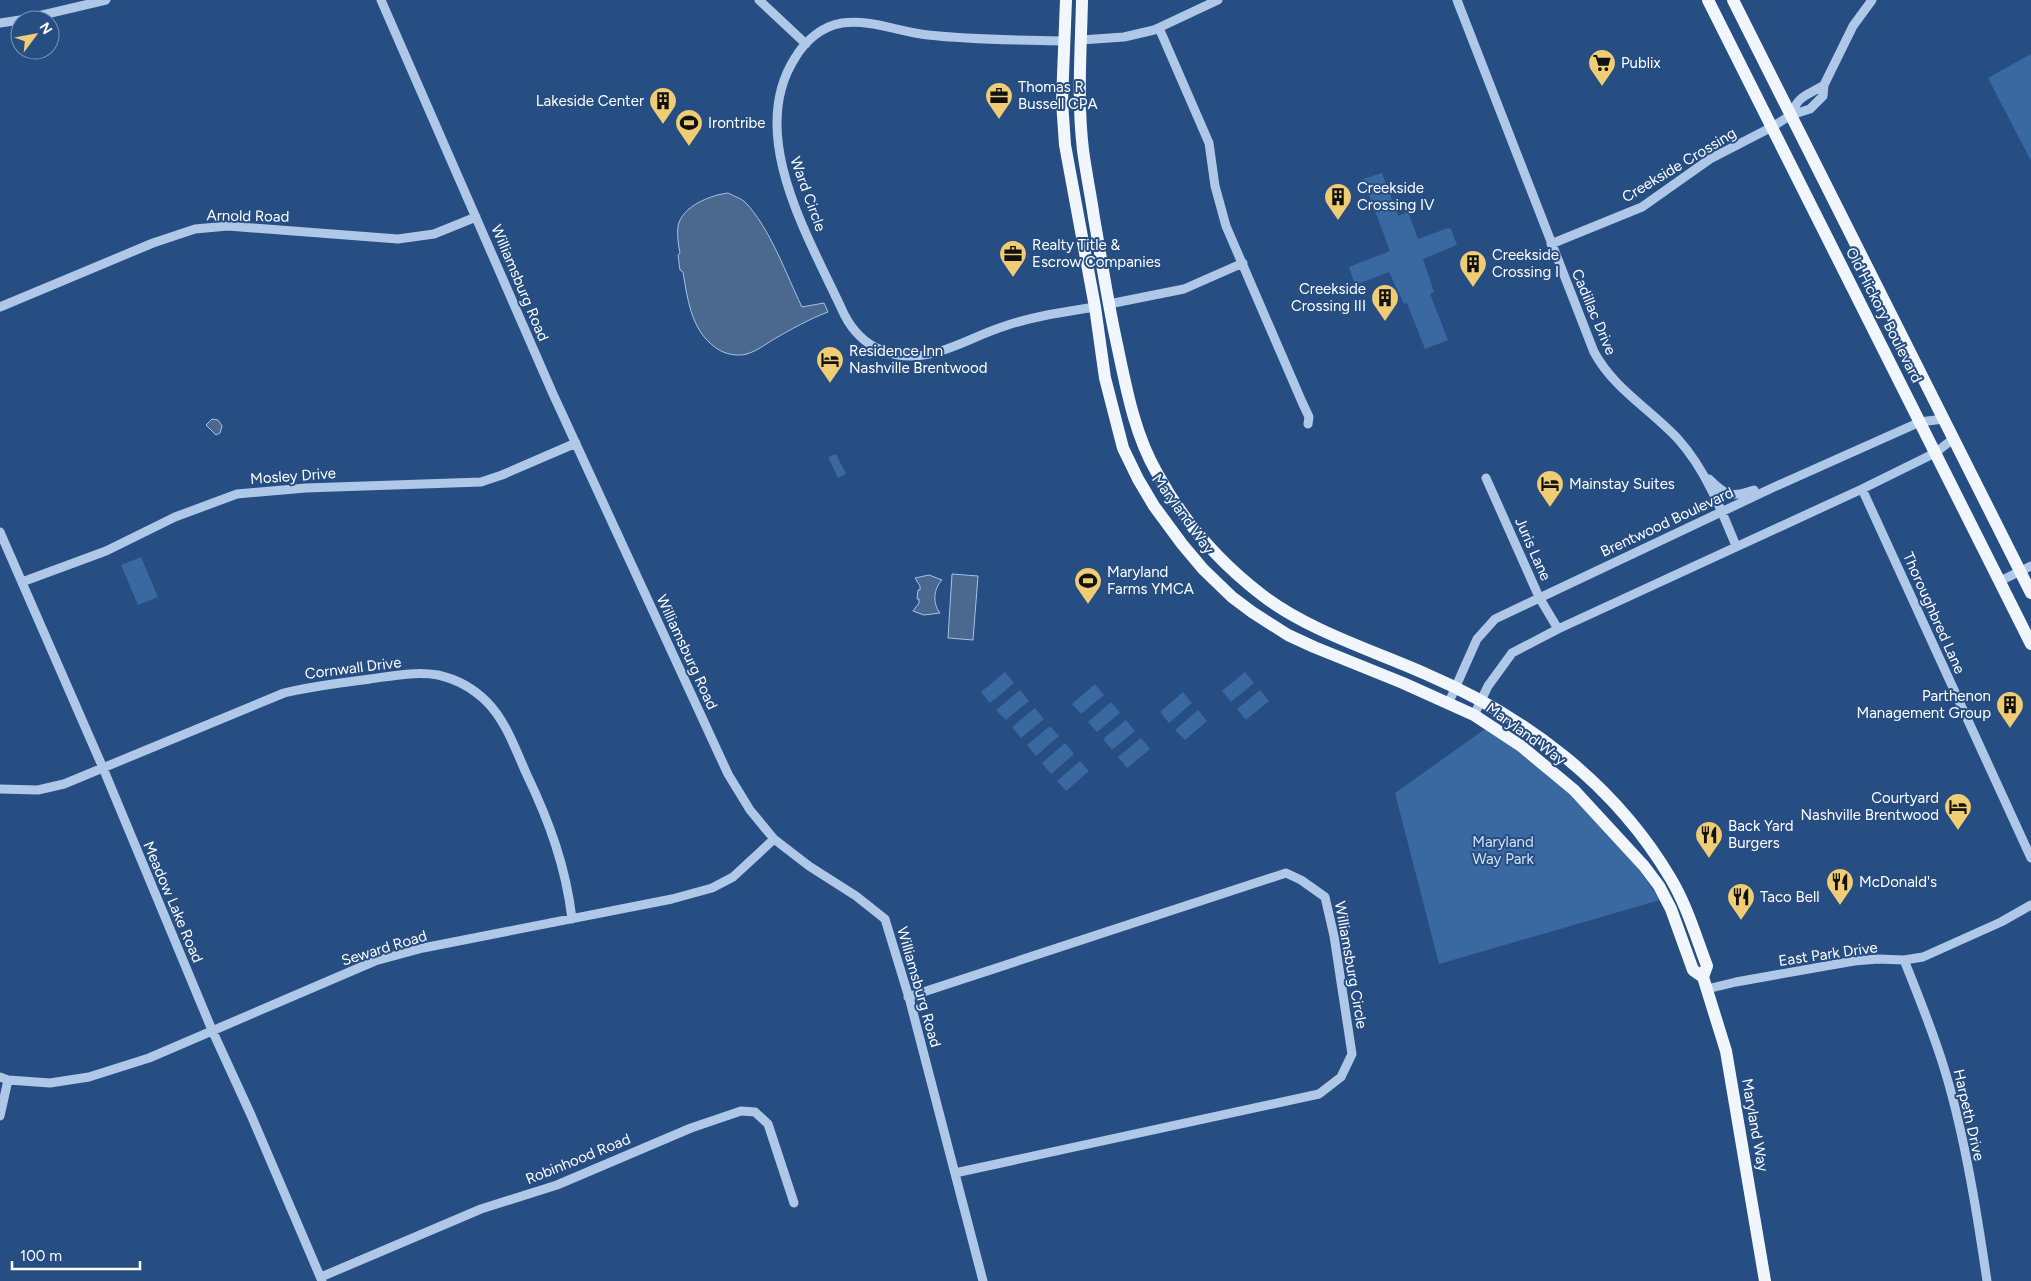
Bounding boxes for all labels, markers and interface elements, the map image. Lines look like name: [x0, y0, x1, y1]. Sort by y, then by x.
north arrow: [10, 10, 60, 60]
text: N: [36, 19, 56, 37]
supermarket icon: Publix: [1587, 48, 1617, 87]
place label: Publix: [1621, 54, 1661, 72]
place label: Thomas R Bussell CPA: [1018, 78, 1098, 113]
office icon: Thomas R Bussell CPA: [984, 81, 1014, 120]
building icon: Lakeside Center: [648, 86, 678, 125]
place label: Lakeside Center: [536, 92, 644, 110]
sports icon: Irontribe: [674, 108, 704, 147]
place label: Irontribe: [708, 114, 765, 132]
street label: Creekside Crossing: [1619, 124, 1739, 206]
street label: Ward Circle: [786, 154, 830, 234]
place label: Creekside Crossing IV: [1357, 179, 1435, 214]
building icon: Creekside Crossing IV: [1323, 182, 1353, 221]
street label: Arnold Road: [207, 206, 289, 226]
street label: Williamsburg Road: [487, 222, 553, 344]
place label: Realty Title & Escrow Companies: [1032, 236, 1161, 271]
office icon: Realty Title & Escrow Companies: [998, 239, 1028, 278]
street label: Old Hickory Boulevard: [1842, 244, 1926, 386]
place label: Creekside Crossing I: [1492, 246, 1559, 281]
building icon: Creekside Crossing I: [1458, 249, 1488, 288]
street label: Cadillac Drive: [1568, 266, 1620, 358]
place label: Creekside Crossing III: [1291, 280, 1366, 315]
building icon: Creekside Crossing III: [1370, 283, 1400, 322]
place label: Residence Inn Nashville Brentwood: [849, 342, 988, 377]
hotel icon: Residence Inn Nashville Brentwood: [815, 345, 845, 384]
street label: Mosley Drive: [250, 464, 336, 488]
hotel icon: Mainstay Suites: [1535, 469, 1565, 508]
street label: Maryland Way: [1148, 471, 1218, 558]
place label: Mainstay Suites: [1569, 475, 1675, 493]
street label: Brentwood Boulevard: [1598, 483, 1736, 561]
street label: Juris Lane: [1511, 515, 1555, 583]
street label: Thoroughbred Lane: [1899, 549, 1969, 677]
place label: Maryland Farms YMCA: [1107, 563, 1194, 598]
sports icon: Maryland Farms YMCA: [1073, 566, 1103, 605]
street label: Williamsburg Road: [653, 592, 721, 712]
street label: Cornwall Drive: [304, 653, 402, 683]
place label: Parthenon Management Group: [1857, 687, 1991, 722]
building icon: Parthenon Management Group: [1995, 690, 2025, 729]
street label: Maryland Way: [1483, 699, 1570, 769]
place label: Courtyard Nashville Brentwood: [1800, 789, 1939, 824]
hotel icon: Courtyard Nashville Brentwood: [1943, 792, 1973, 831]
place label: Back Yard Burgers: [1728, 817, 1794, 852]
restaurant icon: Back Yard Burgers: [1694, 820, 1724, 859]
park label: Maryland Way Park: [1472, 833, 1534, 868]
street label: Meadow Lake Road: [139, 839, 207, 965]
restaurant icon: McDonald's: [1825, 867, 1855, 906]
place label: McDonald's: [1859, 873, 1937, 891]
restaurant icon: Taco Bell: [1726, 882, 1756, 921]
place label: Taco Bell: [1760, 888, 1819, 906]
street label: Williamsburg Circle: [1331, 900, 1371, 1030]
street label: Williamsburg Road: [893, 925, 945, 1049]
street label: Seward Road: [339, 926, 429, 970]
street label: East Park Drive: [1777, 938, 1879, 970]
street label: Harpeth Drive: [1950, 1067, 1988, 1163]
street label: Maryland Way: [1738, 1077, 1772, 1173]
street label: Robinhood Road: [523, 1130, 633, 1188]
scale bar: [12, 1238, 140, 1270]
text: 100 m: [20, 1247, 62, 1265]

